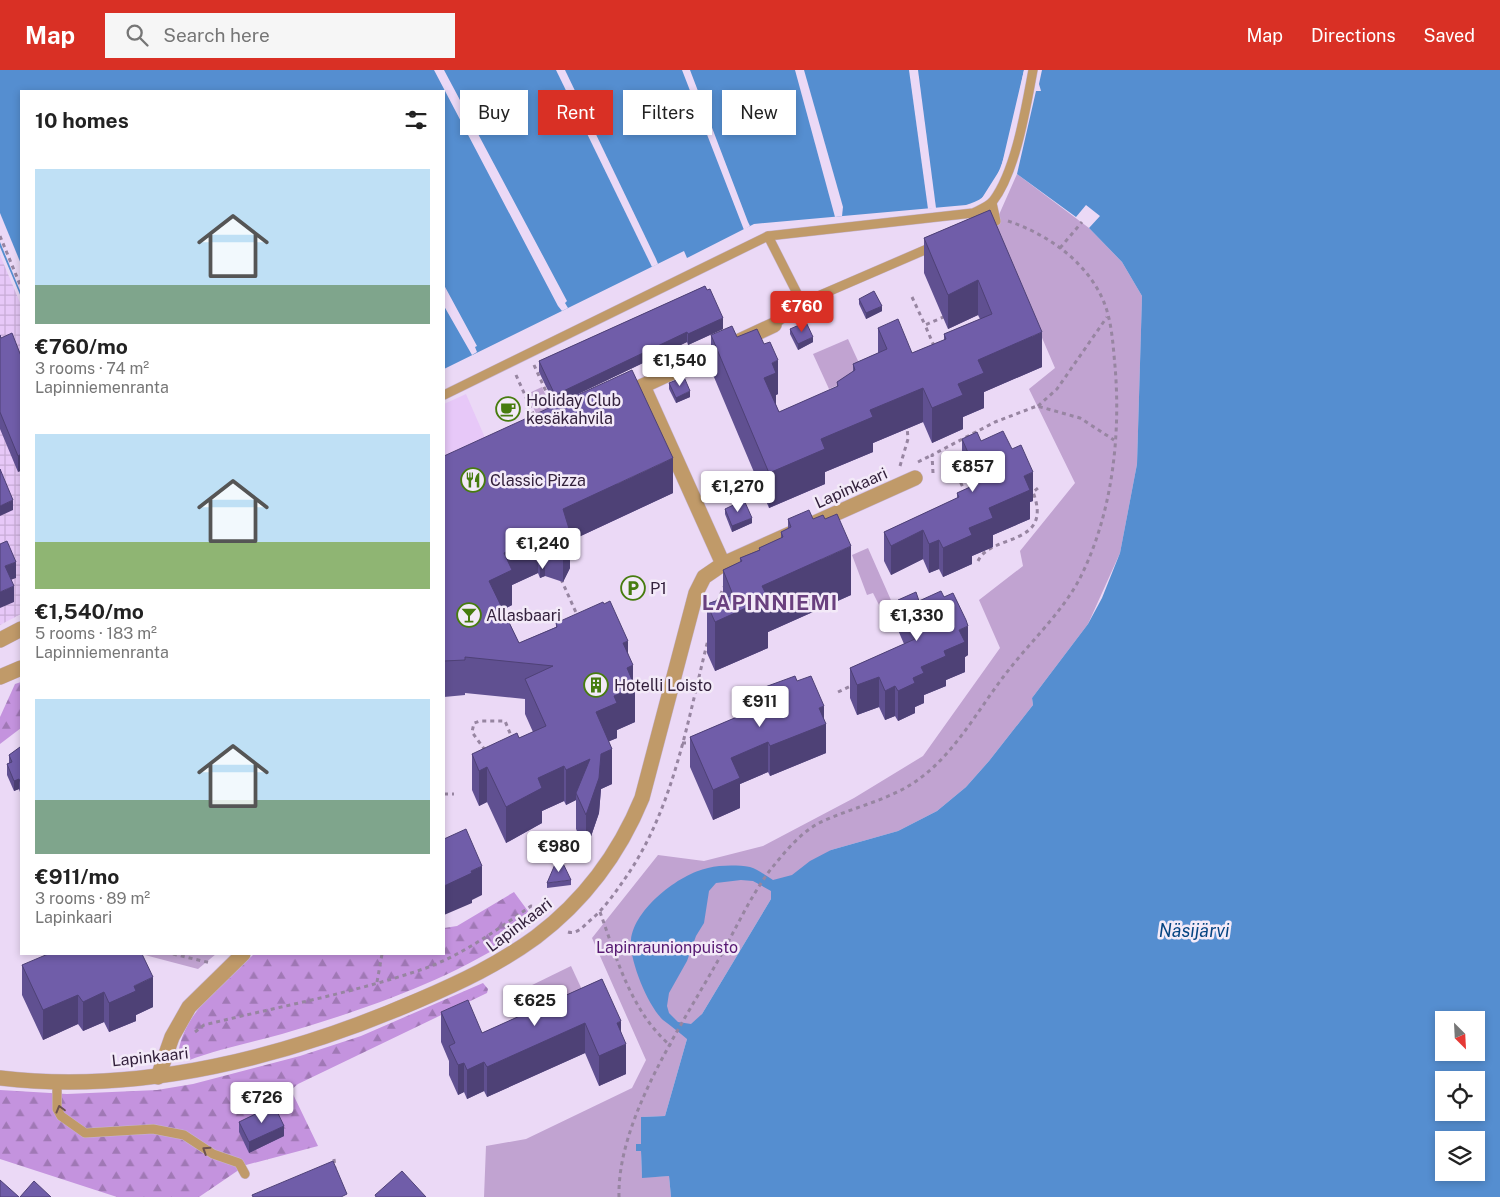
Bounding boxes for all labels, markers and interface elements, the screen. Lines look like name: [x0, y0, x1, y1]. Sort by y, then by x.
search box: [105, 13, 455, 58]
text: Map: [25, 21, 75, 49]
icon: search: [123, 21, 151, 49]
text: Search here: [163, 24, 270, 46]
text: Map: [1246, 25, 1283, 46]
text: Directions: [1311, 25, 1396, 46]
text: Saved: [1424, 25, 1475, 46]
chip: Buy: [460, 90, 528, 135]
chip: Rent: [538, 90, 613, 135]
chip: Filters: [623, 90, 712, 135]
chip: New: [722, 90, 796, 135]
icon: filters: [402, 106, 430, 134]
text: 10 homes: [35, 108, 129, 133]
icon: home: [188, 201, 278, 291]
pin: €760: [772, 290, 832, 333]
text: €760: [781, 297, 823, 316]
text: €760/mo: [35, 334, 128, 359]
pin: €1,540: [639, 344, 721, 387]
text: €1,540: [653, 351, 707, 370]
text: 3 rooms · 74 m²: [35, 359, 149, 378]
text: Lapinniemenranta: [35, 378, 169, 397]
place label: Holiday Club kesäkahvila: [526, 391, 621, 428]
cafe icon: Holiday Club kesäkahvila: [495, 396, 521, 422]
pin: €857: [943, 450, 1003, 493]
text: €857: [952, 457, 994, 476]
street label: Lapinkaari: [812, 464, 890, 512]
icon: home: [188, 466, 278, 556]
restaurant icon: Classic Pizza: [460, 467, 486, 493]
pin: €1,270: [697, 470, 779, 513]
place label: Classic Pizza: [490, 471, 586, 490]
text: €1,270: [712, 477, 764, 496]
pin: €1,240: [502, 528, 584, 570]
text: €1,240: [517, 534, 570, 553]
parking icon: P1: [620, 575, 646, 601]
place label: P1: [650, 579, 667, 598]
district label: LAPINNIEMI: [702, 590, 838, 615]
text: €1,540/mo: [35, 599, 144, 624]
pin: €1,330: [876, 600, 958, 642]
bar icon: Allasbaari: [456, 602, 482, 628]
place label: Allasbaari: [486, 606, 561, 625]
text: €1,330: [890, 606, 944, 625]
text: 5 rooms · 183 m²: [35, 624, 157, 643]
text: Lapinniemenranta: [35, 643, 169, 662]
building icon: Hotelli Loisto: [583, 672, 609, 698]
place label: Hotelli Loisto: [614, 676, 712, 695]
pin: €911: [730, 686, 790, 728]
text: €911: [743, 692, 777, 711]
icon: home: [188, 731, 278, 821]
pin: €980: [529, 830, 589, 873]
text: €980: [538, 837, 580, 856]
text: €911/mo: [35, 864, 119, 889]
text: 3 rooms · 89 m²: [35, 889, 150, 908]
street label: Lapinkaari: [482, 894, 556, 956]
text: Lapinkaari: [35, 908, 112, 927]
water label: Näsijärvi: [1159, 920, 1230, 941]
park label: Lapinraunionpuisto: [596, 938, 738, 957]
pin: €625: [505, 984, 565, 1027]
text: €625: [514, 991, 556, 1010]
north arrow: [1435, 1011, 1485, 1061]
map controls: [1435, 1011, 1485, 1181]
street label: Lapinkaari: [111, 1044, 189, 1070]
button: locate: [1435, 1071, 1485, 1121]
pin: €726: [232, 1082, 292, 1124]
text: €726: [241, 1088, 283, 1107]
one-way arrow: [55, 1105, 65, 1114]
button: layers: [1435, 1131, 1485, 1181]
one-way arrow: [202, 1146, 211, 1156]

